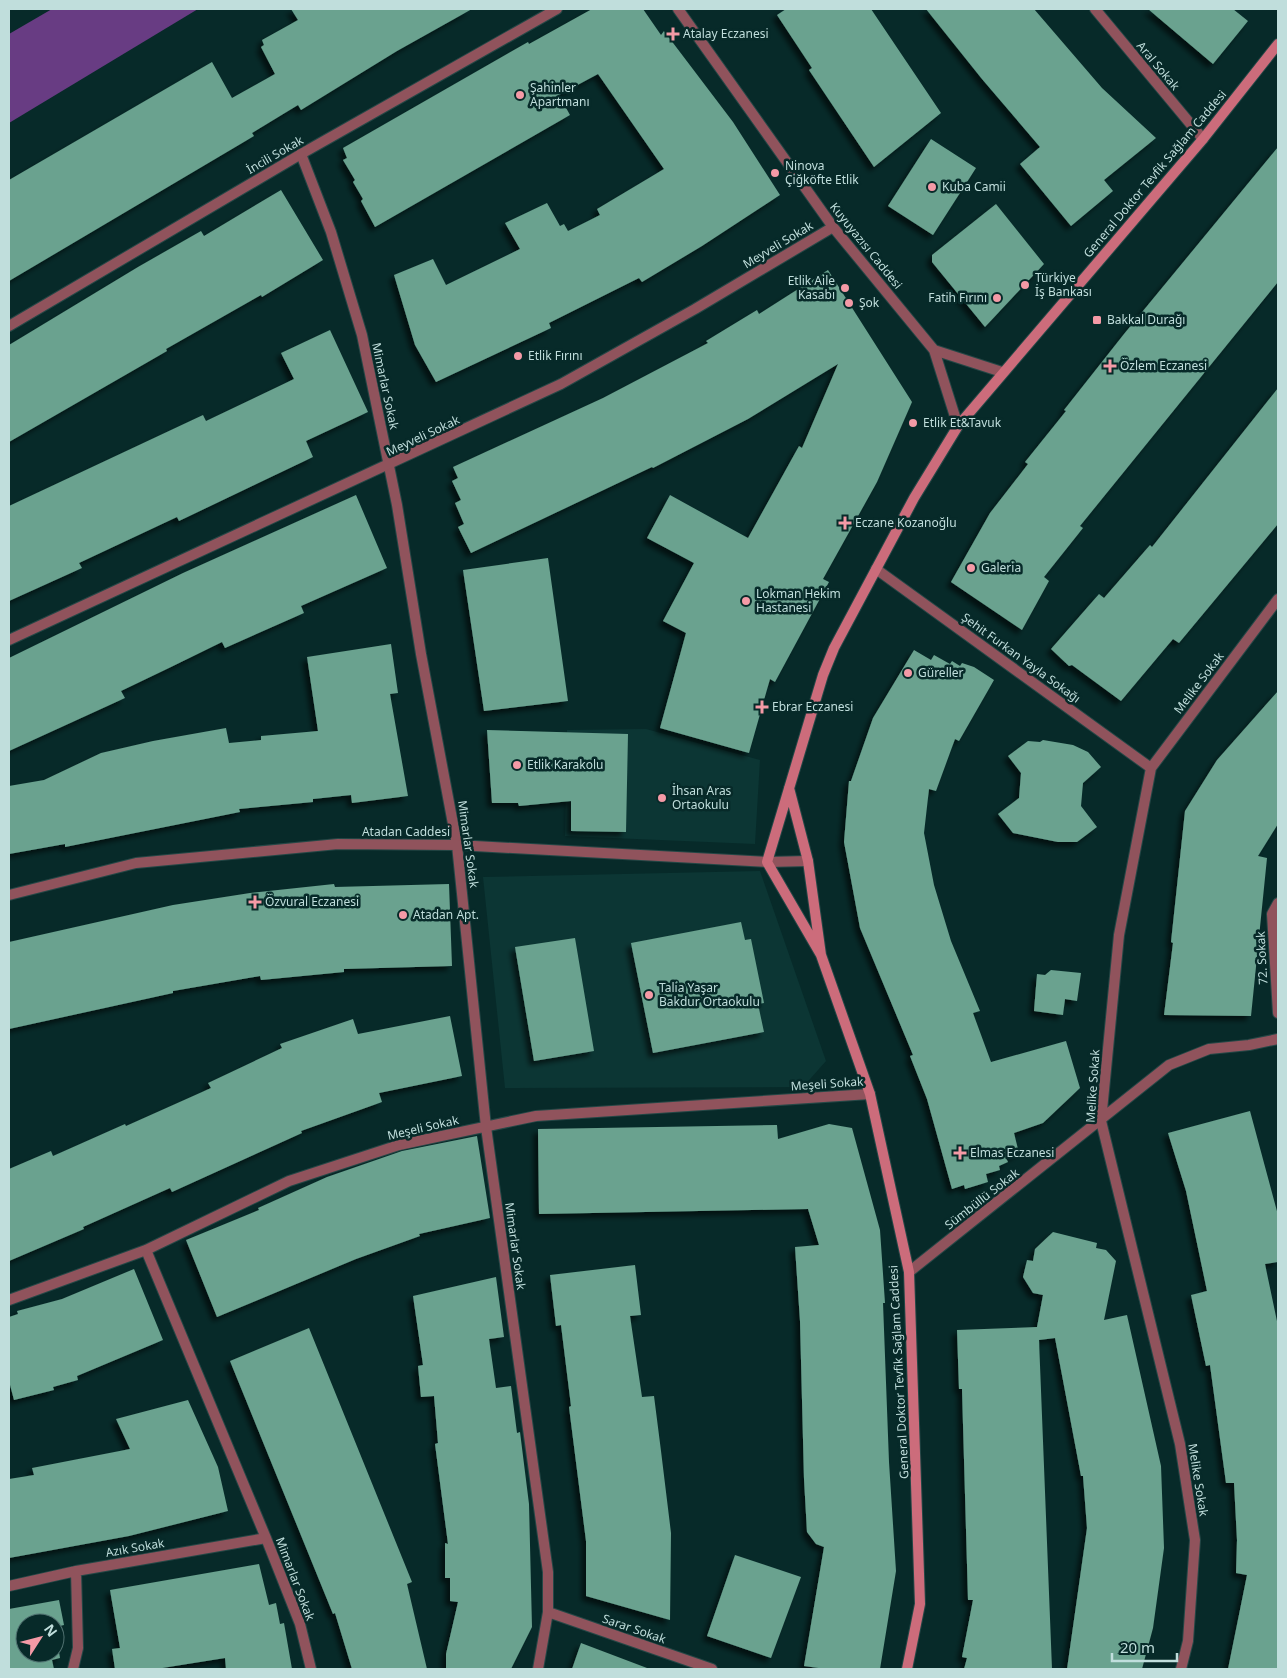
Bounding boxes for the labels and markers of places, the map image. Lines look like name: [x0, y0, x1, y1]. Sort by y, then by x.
place label: Atalay Eczanesi: [683, 25, 769, 42]
marker: Atalay Eczanesi: [667, 28, 679, 40]
place label: Şahinler Apartmanı: [530, 79, 590, 110]
marker: Şahinler Apartmanı: [514, 89, 526, 101]
place label: Ninova Çiğköfte Etlik: [785, 157, 859, 188]
marker: Ninova Çiğköfte Etlik: [769, 167, 781, 179]
place label: Kuba Camii: [942, 178, 1006, 195]
marker: Kuba Camii: [926, 181, 938, 193]
place label: Türkiye İş Bankası: [1035, 269, 1092, 300]
place label: Etlik Aile Kasabı: [788, 272, 835, 303]
marker: Türkiye İş Bankası: [1019, 279, 1031, 291]
marker: Etlik Aile Kasabı: [839, 282, 851, 294]
place label: Fatih Fırını: [928, 289, 987, 306]
marker: Fatih Fırını: [991, 292, 1003, 304]
place label: Şok: [859, 294, 880, 311]
marker: Şok: [843, 297, 855, 309]
place label: Bakkal Durağı: [1107, 311, 1185, 328]
marker: Bakkal Durağı: [1091, 314, 1103, 326]
place label: Etlik Fırını: [528, 347, 583, 364]
marker: Etlik Fırını: [512, 350, 524, 362]
place label: Özlem Eczanesi: [1120, 357, 1207, 374]
marker: Özlem Eczanesi: [1104, 360, 1116, 372]
place label: Etlik Et&Tavuk: [923, 414, 1002, 431]
marker: Etlik Et&Tavuk: [907, 417, 919, 429]
place label: Eczane Kozanoğlu: [855, 514, 957, 531]
marker: Eczane Kozanoğlu: [839, 517, 851, 529]
place label: Galeria: [981, 559, 1021, 576]
marker: Galeria: [965, 562, 977, 574]
place label: Lokman Hekim Hastanesi: [756, 585, 841, 616]
marker: Lokman Hekim Hastanesi: [740, 595, 752, 607]
place label: Güreller: [918, 664, 964, 681]
marker: Güreller: [902, 667, 914, 679]
place label: Ebrar Eczanesi: [772, 698, 853, 715]
marker: Ebrar Eczanesi: [756, 701, 768, 713]
place label: Etlik Karakolu: [527, 756, 604, 773]
marker: Etlik Karakolu: [511, 759, 523, 771]
place label: İhsan Aras Ortaokulu: [672, 782, 732, 813]
marker: İhsan Aras Ortaokulu: [656, 792, 668, 804]
place label: Özvural Eczanesi: [265, 893, 359, 910]
marker: Özvural Eczanesi: [249, 896, 261, 908]
place label: Atadan Apt.: [413, 906, 479, 923]
marker: Atadan Apt.: [397, 909, 409, 921]
place label: Talia Yaşar Bakdur Ortaokulu: [659, 979, 760, 1010]
marker: Talia Yaşar Bakdur Ortaokulu: [643, 989, 655, 1001]
place label: Elmas Eczanesi: [970, 1144, 1054, 1161]
marker: Elmas Eczanesi: [954, 1147, 966, 1159]

